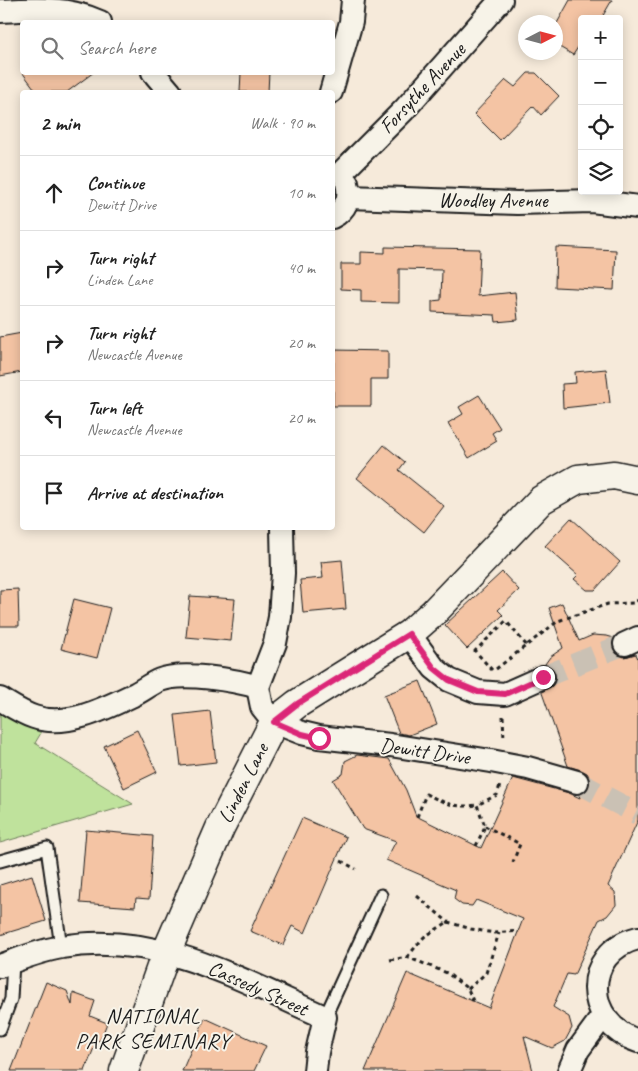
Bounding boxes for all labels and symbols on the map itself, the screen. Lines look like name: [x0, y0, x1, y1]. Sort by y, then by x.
north arrow: [518, 15, 563, 60]
street label: Forsythe Avenue: [373, 36, 472, 139]
street label: Woodley Avenue: [438, 187, 549, 213]
route end: [532, 666, 555, 689]
route start: [308, 727, 331, 750]
street label: Dewitt Drive: [378, 732, 474, 770]
street label: Linden Lane: [212, 737, 275, 827]
street label: Cassedy Street: [204, 955, 314, 1022]
district label: NATIONAL PARK SEMINARY: [75, 1002, 233, 1055]

